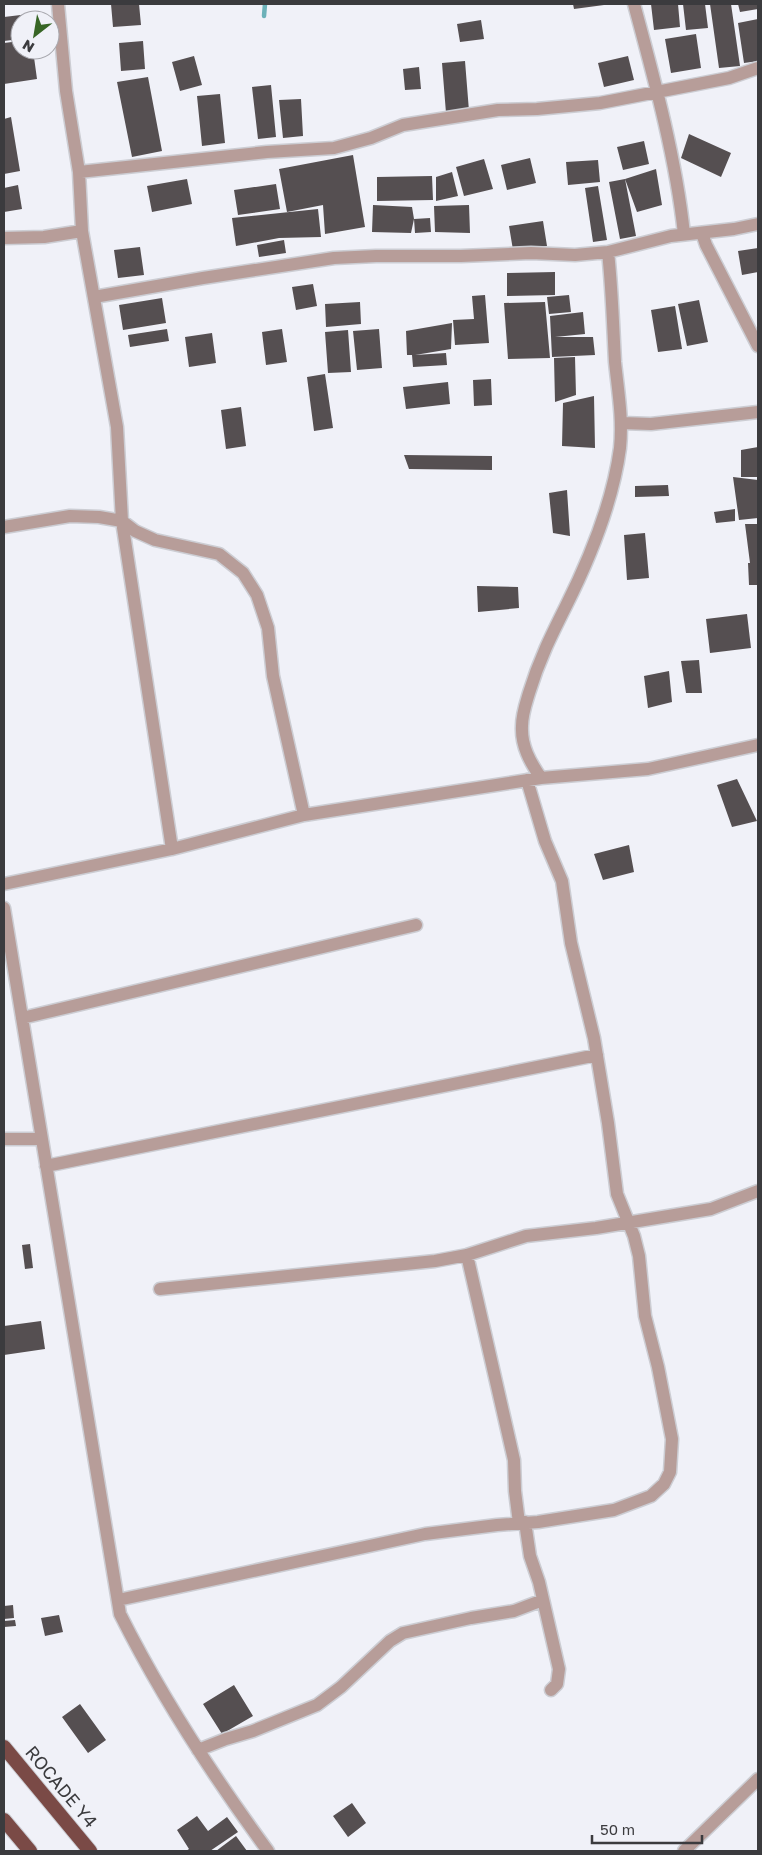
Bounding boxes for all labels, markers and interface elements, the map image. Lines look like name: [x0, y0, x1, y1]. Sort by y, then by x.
north arrow: [10, 10, 60, 60]
text: N: [19, 37, 37, 57]
street label: ROCADE Y4: [21, 1741, 102, 1832]
scale bar: [592, 1812, 702, 1844]
text: 50 m: [600, 1820, 635, 1838]

